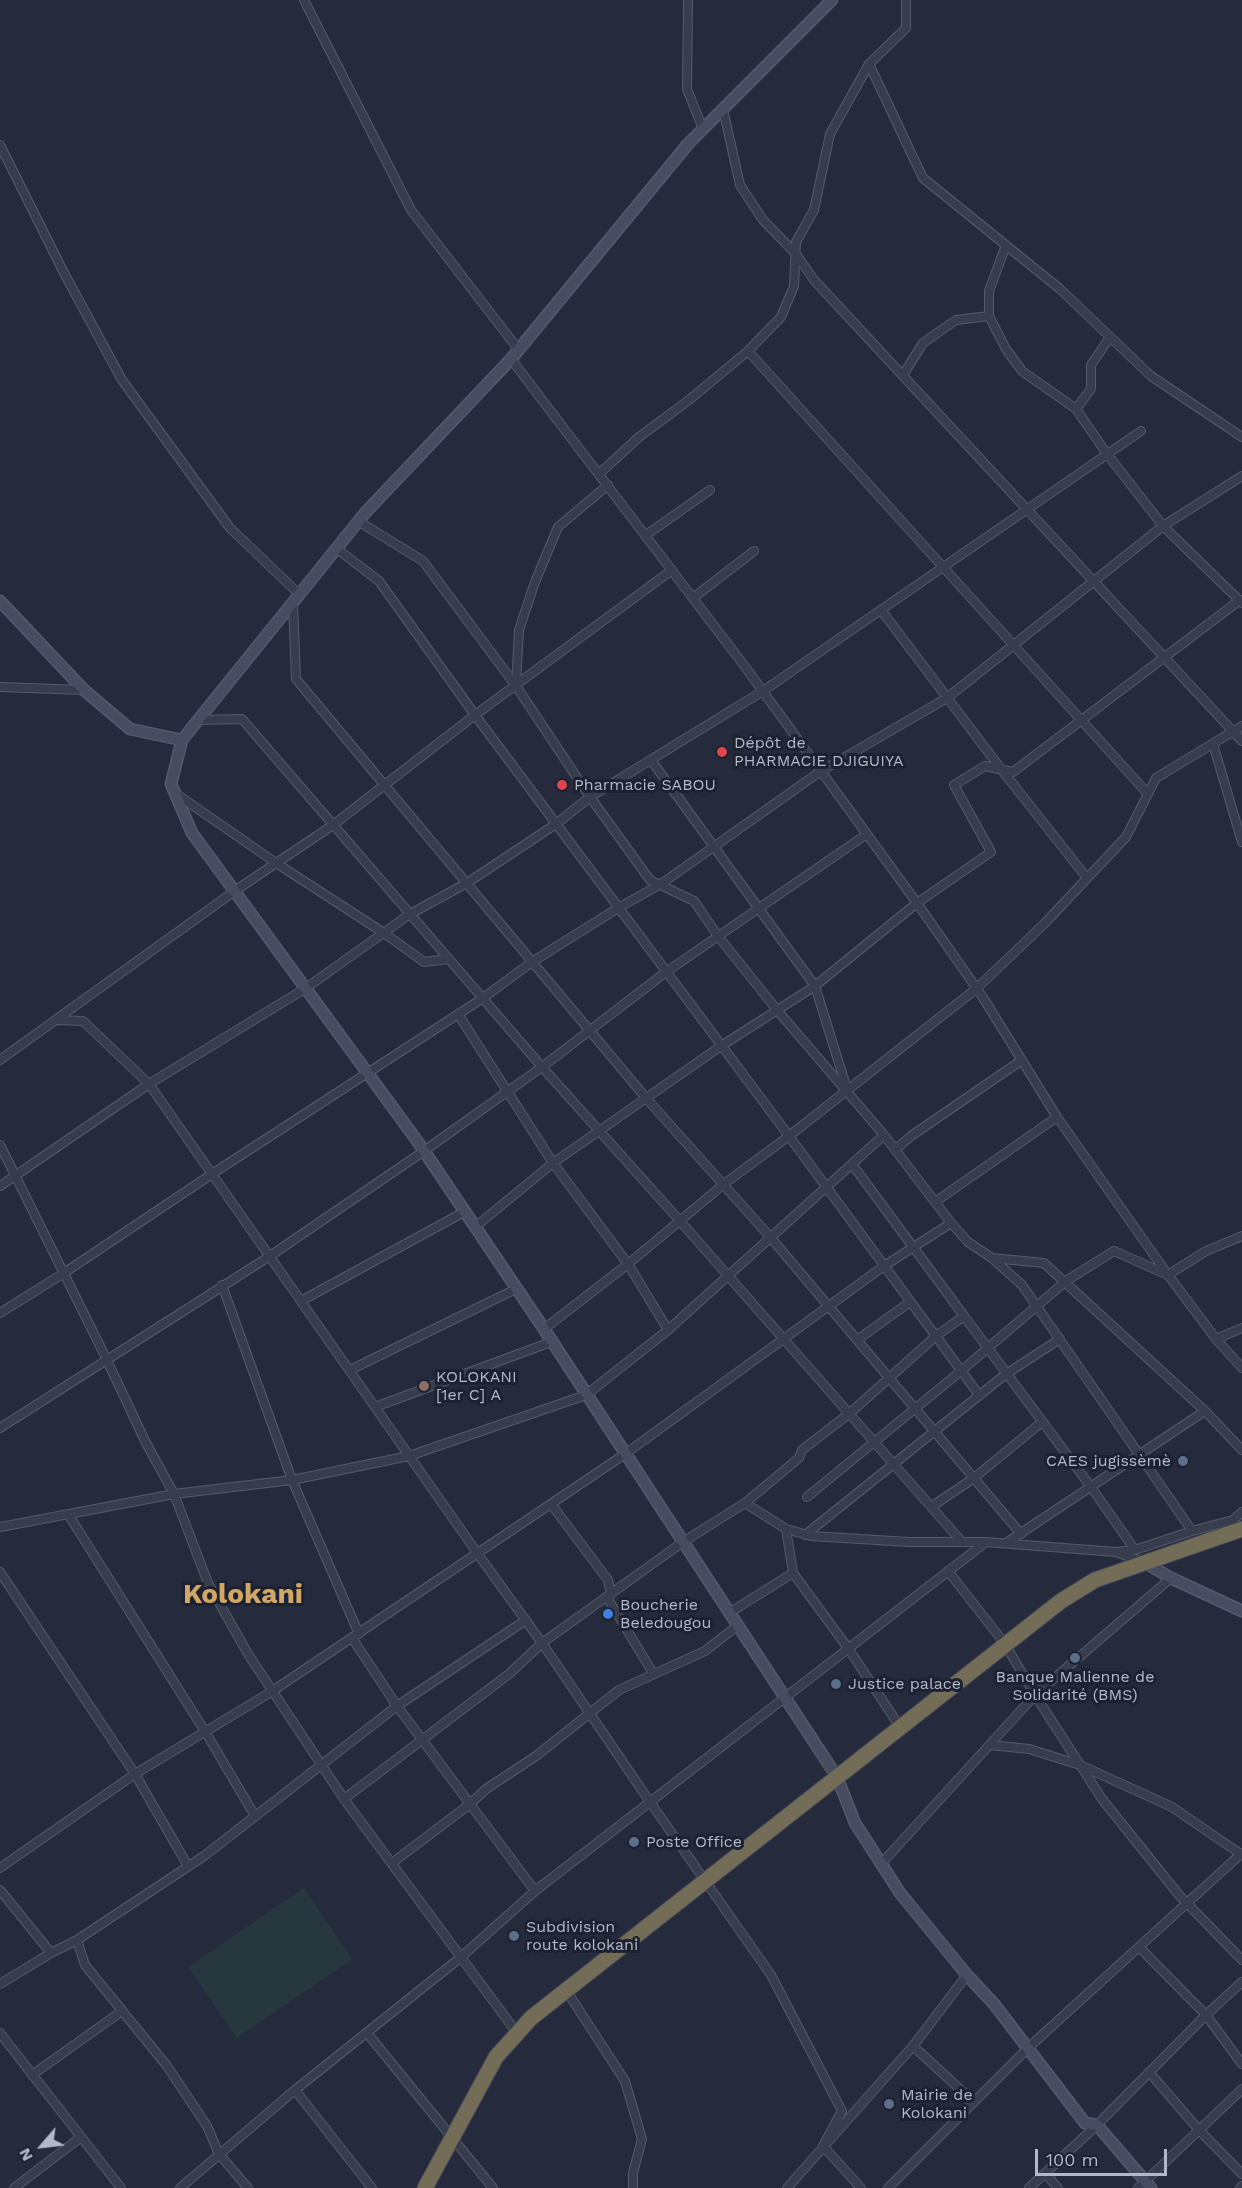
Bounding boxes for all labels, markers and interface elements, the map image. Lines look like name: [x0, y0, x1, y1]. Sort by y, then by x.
place label: Dépôt de PHARMACIE DJIGUIYA: [734, 733, 904, 771]
marker: Dépôt de PHARMACIE DJIGUIYA: [715, 745, 729, 759]
place label: Pharmacie SABOU: [574, 775, 716, 795]
marker: Pharmacie SABOU: [555, 778, 569, 792]
place label: KOLOKANI [1er C] A: [436, 1367, 517, 1405]
marker: KOLOKANI [1er C] A: [417, 1379, 431, 1393]
place label: CAES jugissèmè: [1046, 1451, 1171, 1471]
marker: CAES jugissèmè: [1176, 1454, 1190, 1468]
district label: Kolokani: [183, 1578, 303, 1612]
place label: Boucherie Beledougou: [620, 1595, 711, 1633]
marker: Boucherie Beledougou: [601, 1607, 615, 1621]
marker: Banque Malienne de Solidarité (BMS): [1068, 1651, 1082, 1665]
place label: Banque Malienne de Solidarité (BMS): [996, 1667, 1154, 1705]
place label: Justice palace: [848, 1674, 961, 1694]
marker: Justice palace: [829, 1677, 843, 1691]
place label: Poste Office: [646, 1832, 742, 1852]
marker: Poste Office: [627, 1835, 641, 1849]
place label: Subdivision route kolokani: [526, 1917, 638, 1955]
marker: Subdivision route kolokani: [507, 1929, 521, 1943]
place label: Mairie de Kolokani: [901, 2085, 973, 2123]
marker: Mairie de Kolokani: [882, 2097, 896, 2111]
north arrow: [12, 2116, 72, 2176]
scale bar: [1038, 2137, 1170, 2175]
text: N: [14, 2145, 37, 2164]
text: 100 m: [1046, 2149, 1099, 2170]

